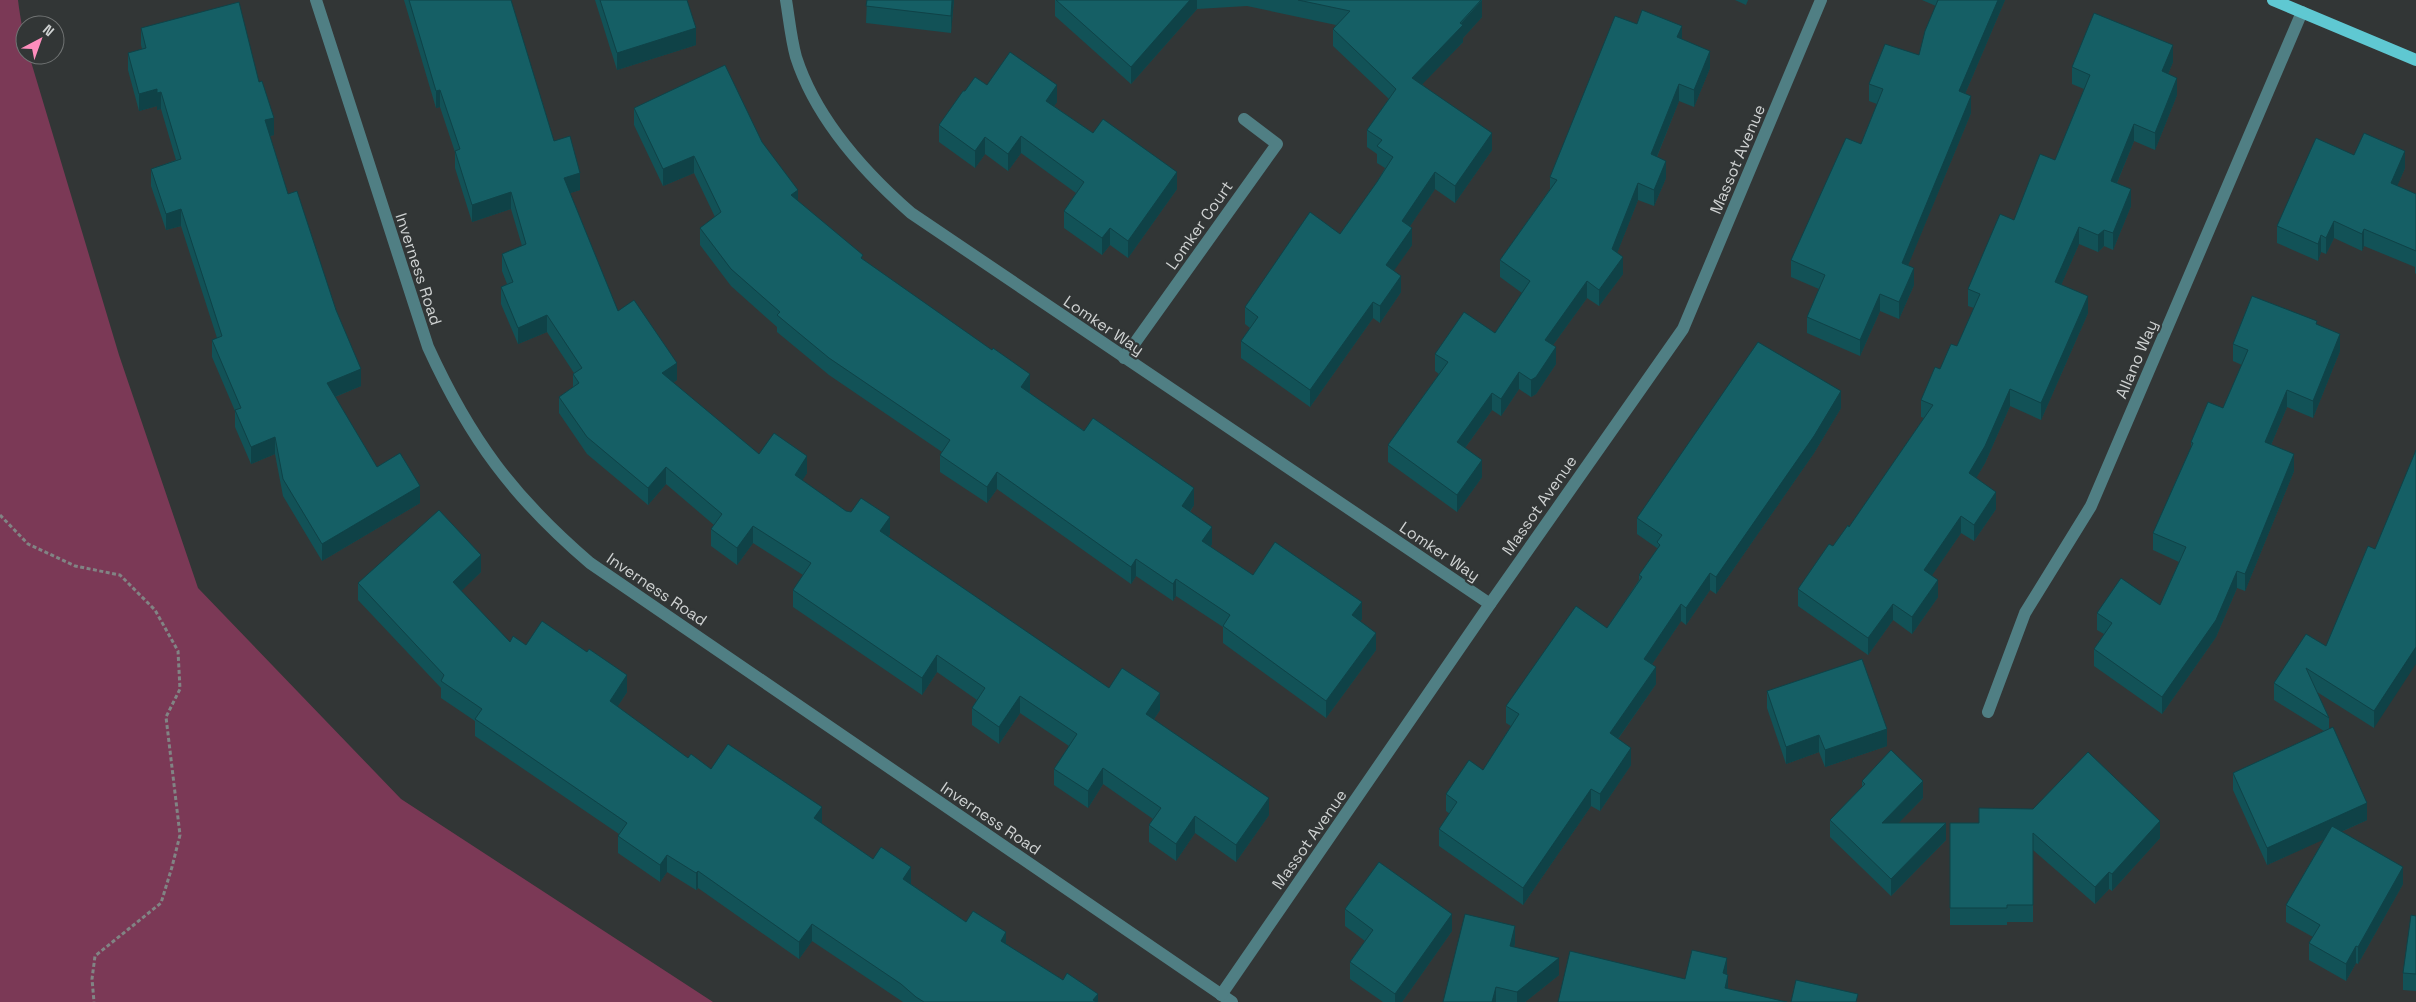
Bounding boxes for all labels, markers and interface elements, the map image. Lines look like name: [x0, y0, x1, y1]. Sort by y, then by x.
north arrow: [15, 15, 65, 65]
text: N: [39, 20, 58, 40]
street label: Massot Avenue: [1705, 101, 1770, 217]
street label: Lomker Court: [1161, 177, 1238, 274]
street label: Inverness Road: [390, 210, 447, 328]
street label: Lomker Way: [1059, 291, 1148, 360]
street label: Allano Way: [2110, 317, 2162, 402]
street label: Massot Avenue: [1497, 451, 1582, 559]
street label: Lomker Way: [1395, 517, 1484, 586]
street label: Inverness Road: [602, 548, 711, 631]
street label: Inverness Road: [936, 777, 1045, 860]
street label: Massot Avenue: [1267, 785, 1352, 893]

